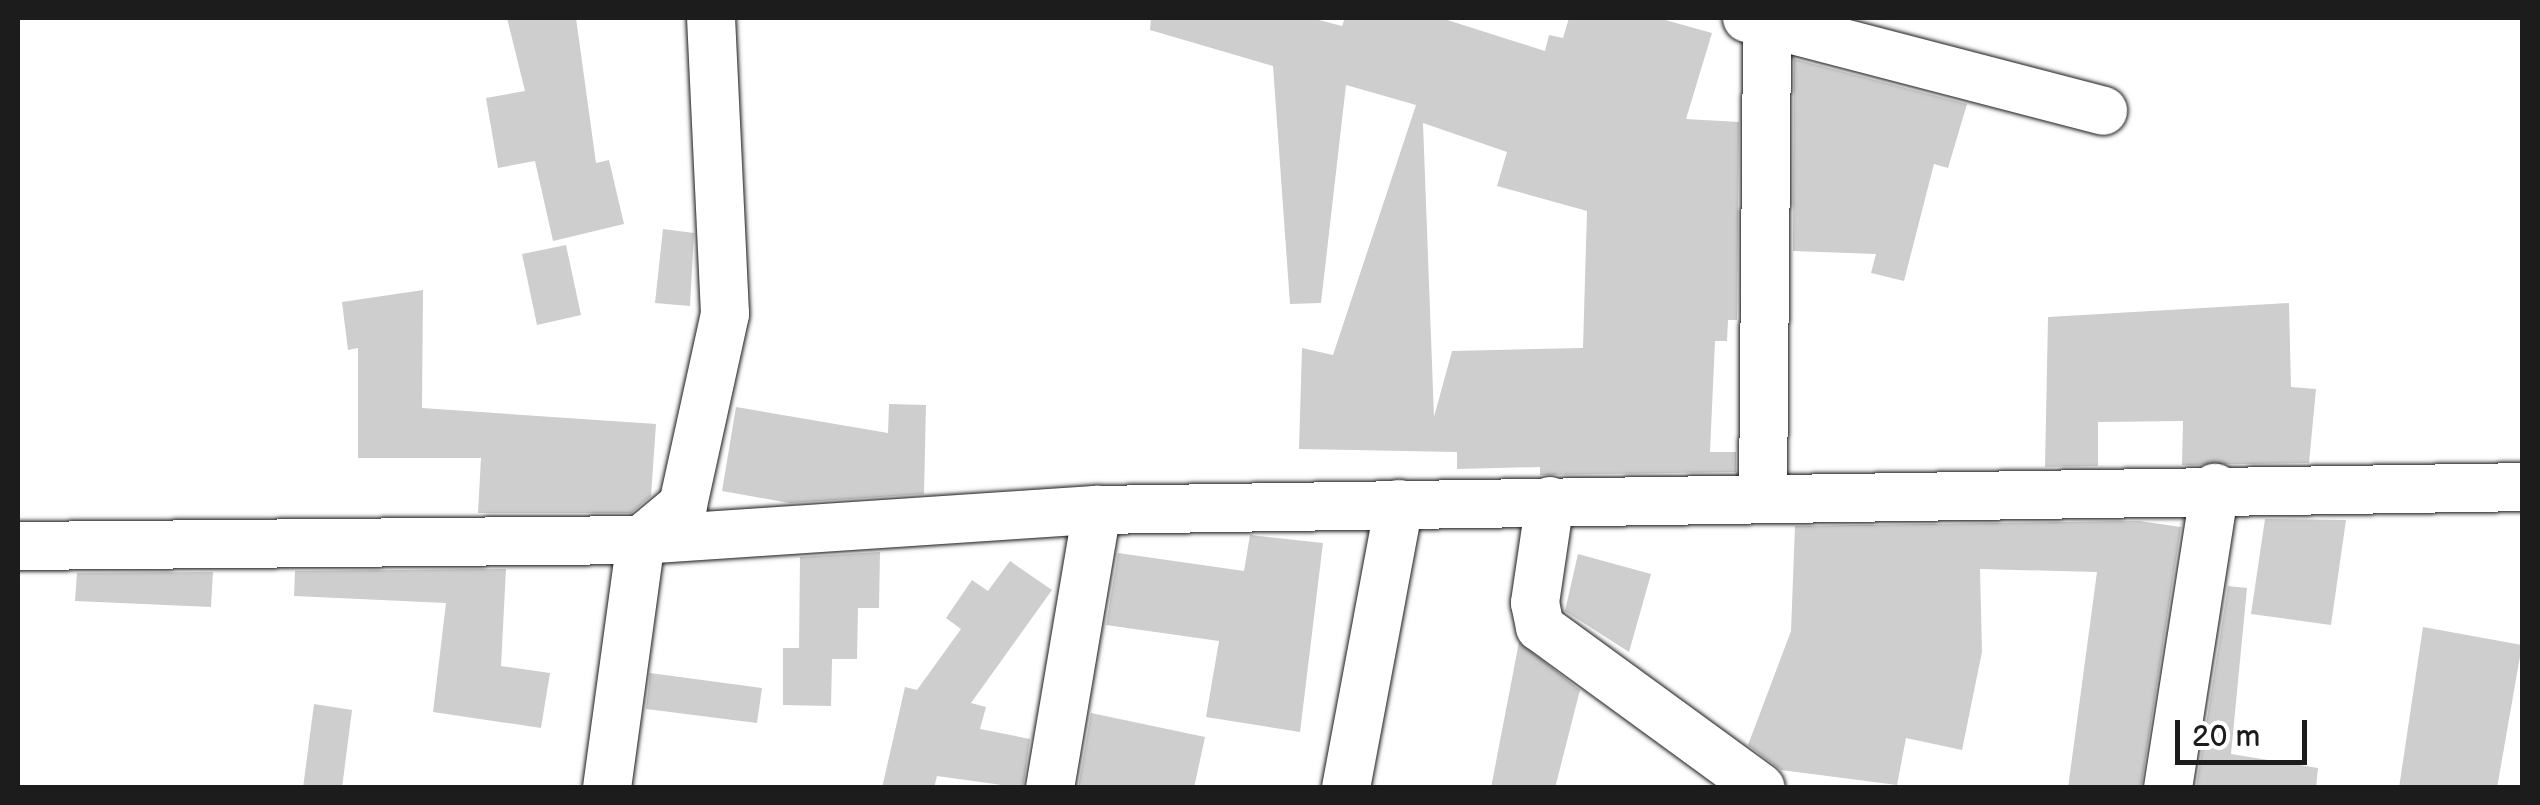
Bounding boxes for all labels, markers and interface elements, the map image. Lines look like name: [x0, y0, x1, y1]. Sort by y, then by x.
scale bar: [2180, 700, 2312, 762]
text: 20 m: [2192, 719, 2260, 755]

